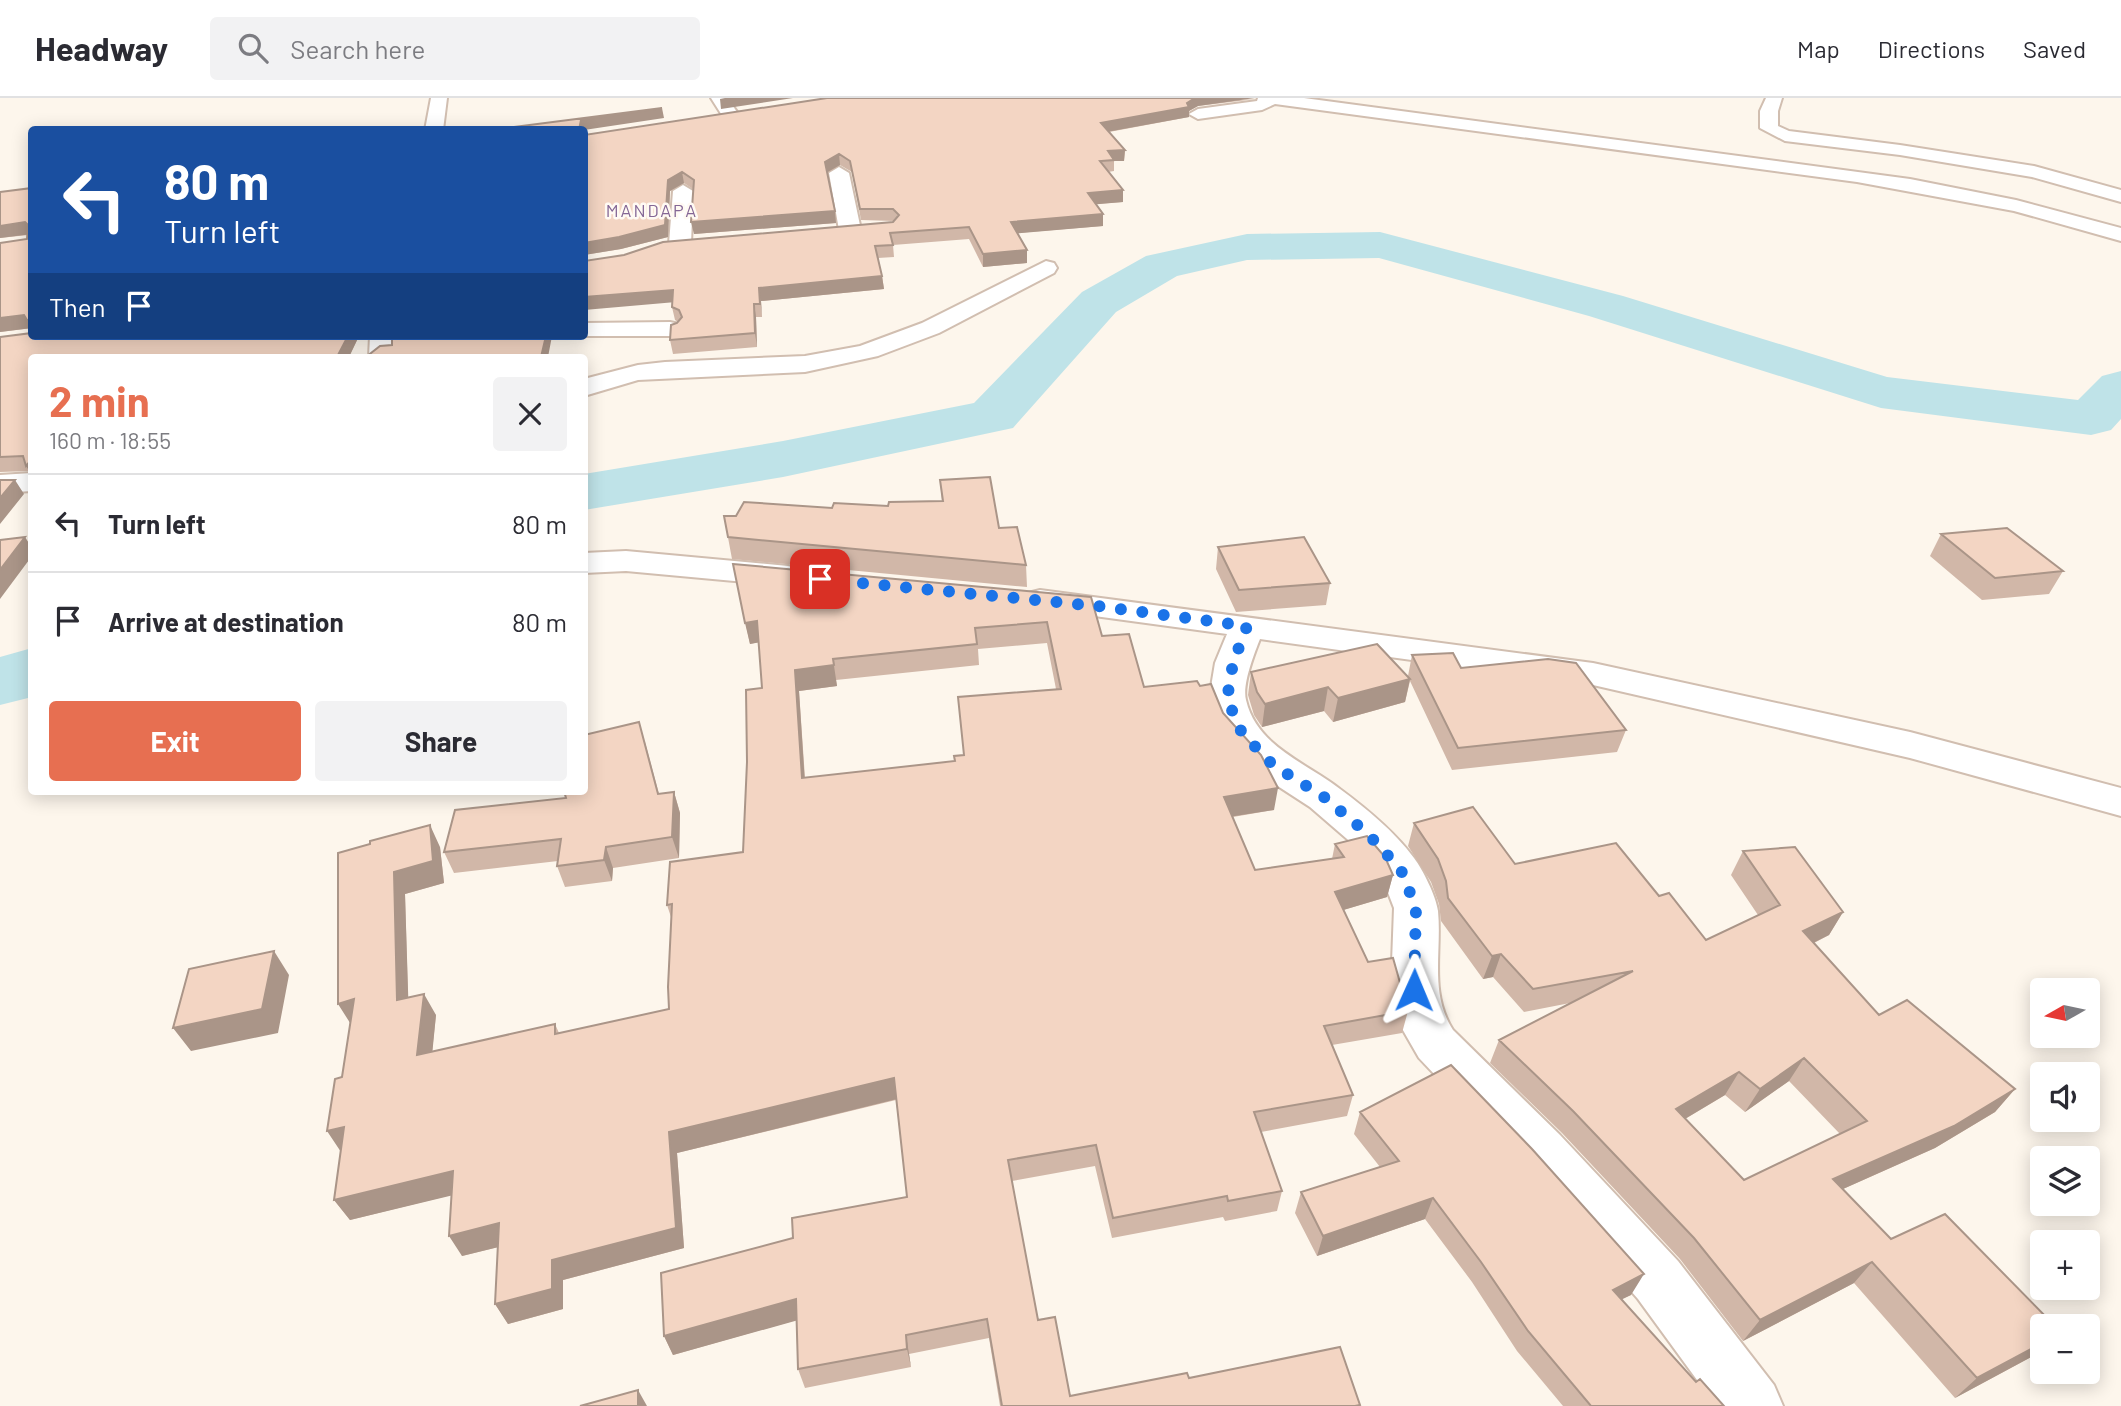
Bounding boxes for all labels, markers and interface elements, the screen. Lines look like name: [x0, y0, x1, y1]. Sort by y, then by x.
search box: [210, 17, 700, 80]
text: Headway: [35, 28, 168, 68]
icon: search: [234, 29, 272, 67]
text: Search here: [290, 33, 425, 64]
text: Map: [1797, 34, 1840, 63]
text: Directions: [1878, 34, 1985, 63]
text: Saved: [2023, 34, 2086, 63]
text: 80 m: [164, 151, 269, 210]
icon: left: [49, 154, 140, 245]
district label: MANDAPA: [606, 199, 698, 221]
text: Turn left: [164, 211, 281, 249]
icon: arrive: [120, 287, 158, 325]
text: Then: [49, 291, 106, 322]
text: 2 min: [49, 375, 150, 425]
button: close: [493, 377, 567, 451]
text: 160 m · 18:55: [49, 426, 171, 454]
icon: left: [49, 504, 87, 542]
text: Turn left: [108, 508, 206, 539]
text: 80 m: [512, 508, 567, 539]
pin: [790, 549, 850, 609]
icon: arrive: [801, 560, 839, 598]
icon: arrive: [49, 602, 87, 640]
text: Arrive at destination: [108, 606, 344, 637]
text: 80 m: [512, 606, 567, 637]
button: Exit: [49, 701, 301, 781]
button: Share: [315, 701, 567, 781]
position arrow: [1377, 953, 1451, 1027]
north arrow: [2030, 978, 2100, 1048]
map controls: [2030, 978, 2100, 1384]
button: sound: [2030, 1062, 2100, 1132]
button: layers: [2030, 1146, 2100, 1216]
button: +: [2030, 1230, 2100, 1300]
button: −: [2030, 1314, 2100, 1384]

